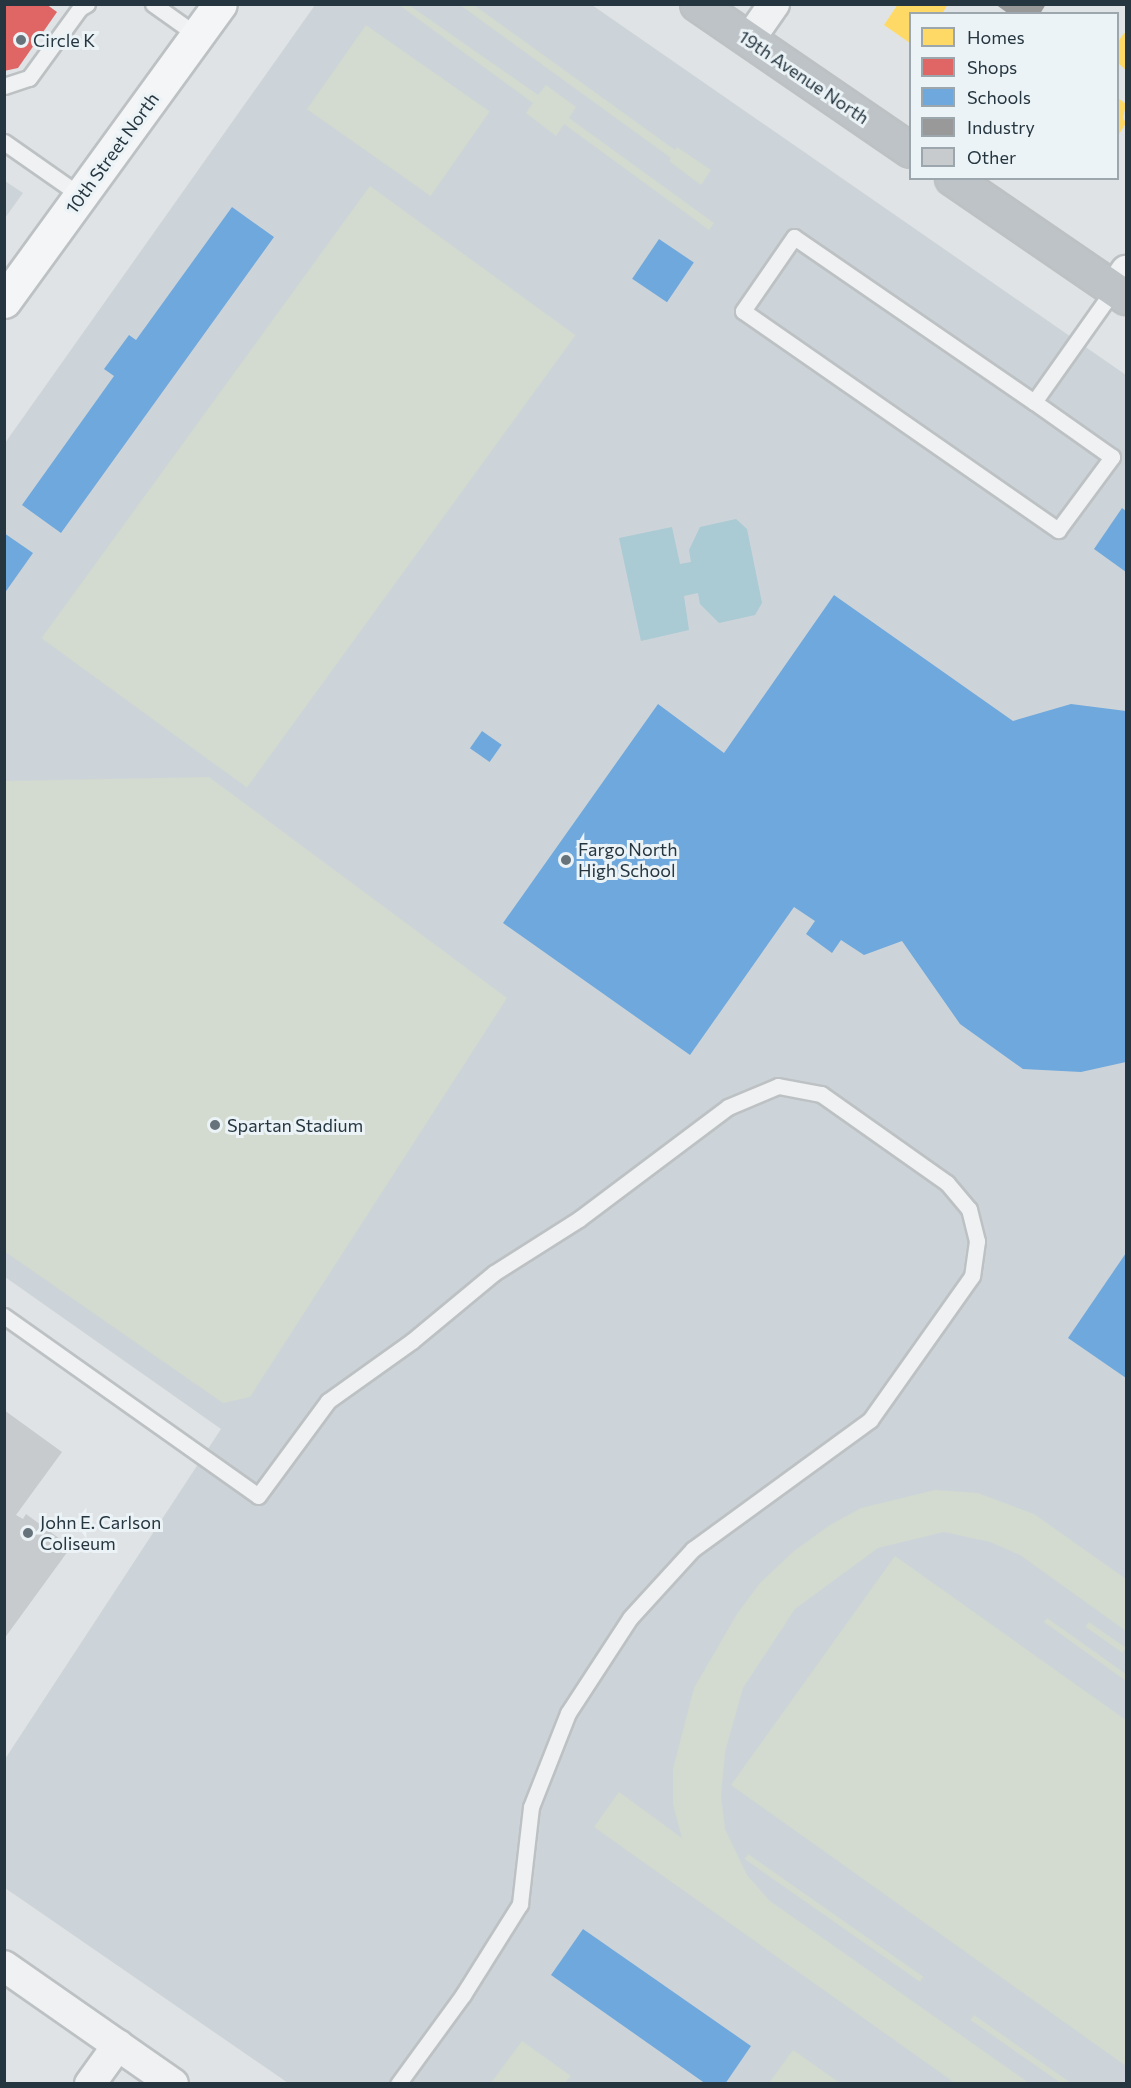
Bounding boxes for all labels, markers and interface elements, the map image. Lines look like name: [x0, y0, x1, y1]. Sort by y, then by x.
legend: [909, 12, 1119, 180]
street label: 19th Avenue North: [735, 25, 873, 129]
text: Homes: [967, 26, 1025, 48]
place label: Circle K: [33, 29, 95, 51]
marker: Circle K: [14, 33, 28, 47]
text: Shops: [967, 56, 1017, 78]
text: Schools: [967, 86, 1031, 108]
street label: 10th Street North: [61, 88, 163, 218]
text: Industry: [967, 116, 1035, 138]
text: Other: [967, 146, 1016, 168]
place label: Fargo North High School: [578, 839, 678, 882]
marker: Fargo North High School: [559, 853, 573, 867]
place label: Spartan Stadium: [227, 1114, 363, 1136]
marker: Spartan Stadium: [208, 1118, 222, 1132]
place label: John E. Carlson Coliseum: [40, 1512, 161, 1555]
marker: John E. Carlson Coliseum: [21, 1526, 35, 1540]

